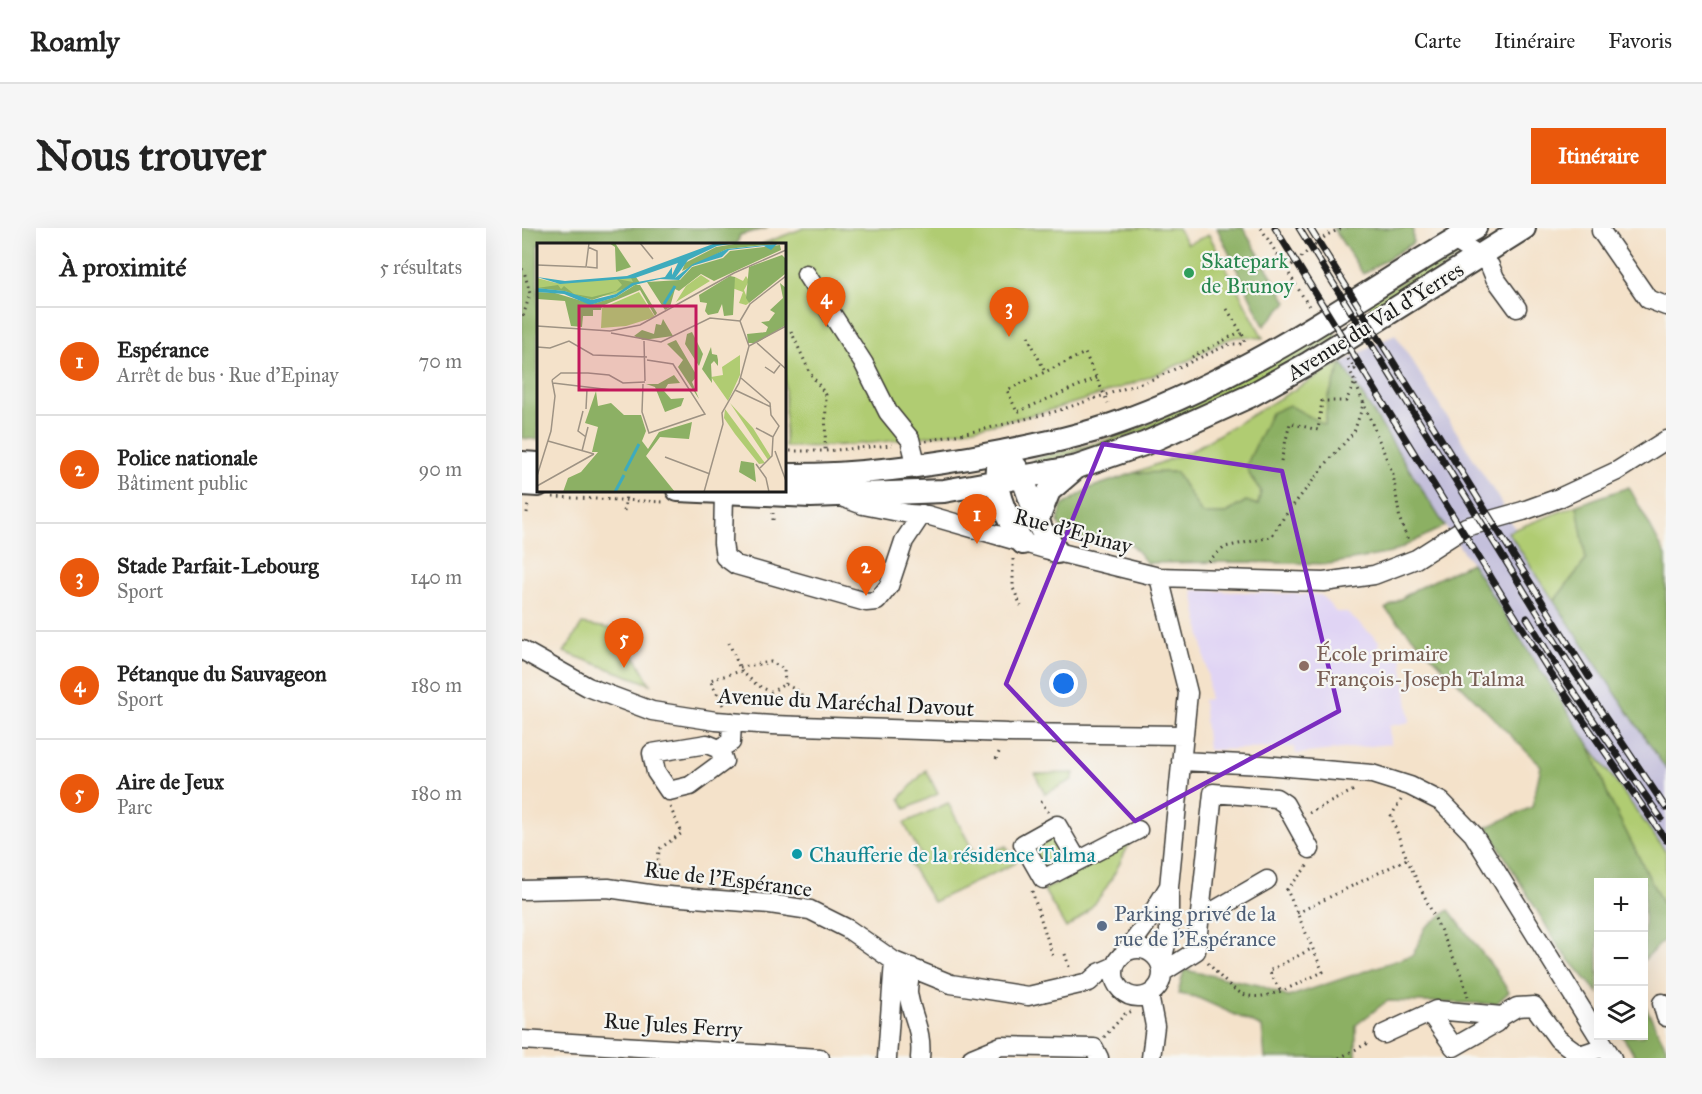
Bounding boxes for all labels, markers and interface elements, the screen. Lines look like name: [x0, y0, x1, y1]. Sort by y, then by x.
text: Roamly: [30, 24, 119, 59]
text: Carte: [1414, 28, 1461, 54]
text: Itinéraire: [1494, 28, 1575, 54]
text: Favoris: [1608, 28, 1672, 54]
button: Itinéraire: [1531, 128, 1666, 184]
text: Nous trouver: [36, 130, 266, 182]
inset map: [537, 243, 786, 492]
place label: Skatepark de Brunoy: [1201, 247, 1294, 299]
text: À proximité: [60, 251, 186, 283]
text: 5 résultats: [380, 255, 462, 279]
street label: Avenue du Val d'Yerres: [1281, 256, 1468, 387]
marker: Skatepark de Brunoy: [1182, 266, 1196, 280]
pin: 4: [806, 278, 846, 327]
pin: 3: [990, 288, 1028, 337]
text: Espérance: [117, 336, 209, 363]
text: 1: [76, 349, 83, 373]
text: 70 m: [419, 349, 462, 373]
text: Arrêt de bus · Rue d'Epinay: [117, 363, 339, 387]
text: Police nationale: [117, 444, 258, 471]
text: 2: [75, 457, 84, 481]
text: 90 m: [419, 457, 462, 481]
text: Bâtiment public: [117, 471, 248, 495]
pin: 1: [958, 494, 996, 544]
street label: Rue d'Epinay: [1011, 502, 1136, 560]
pin: 2: [846, 546, 886, 596]
text: Stade Parfait-Lebourg: [117, 552, 318, 579]
text: 3: [76, 565, 84, 589]
text: 140 m: [410, 565, 462, 589]
text: Sport: [117, 579, 163, 603]
pin: 5: [604, 618, 644, 668]
place label: École primaire François-Joseph Talma: [1316, 640, 1525, 692]
marker: École primaire François-Joseph Talma: [1297, 659, 1311, 673]
text: Pétanque du Sauvageon: [117, 660, 327, 687]
your location: [1049, 669, 1078, 698]
text: 4: [74, 673, 85, 697]
text: 180 m: [411, 673, 462, 697]
street label: Avenue du Maréchal Davout: [716, 682, 975, 722]
text: Sport: [117, 687, 163, 711]
text: Aire de Jeux: [117, 768, 224, 795]
text: 5: [75, 781, 84, 805]
text: 180 m: [411, 781, 462, 805]
text: Parc: [117, 795, 152, 819]
place label: Chaufferie de la résidence Talma: [809, 841, 1097, 868]
marker: Chaufferie de la résidence Talma: [790, 847, 804, 861]
street label: Rue de l'Espérance: [642, 855, 814, 903]
map controls: [1594, 878, 1648, 1040]
button: +: [1594, 878, 1648, 932]
place label: Parking privé de la rue de l'Espérance: [1114, 900, 1277, 952]
marker: Parking privé de la rue de l'Espérance: [1095, 919, 1109, 933]
button: −: [1594, 932, 1648, 986]
button: layers: [1594, 986, 1648, 1040]
street label: Rue Jules Ferry: [603, 1007, 744, 1043]

